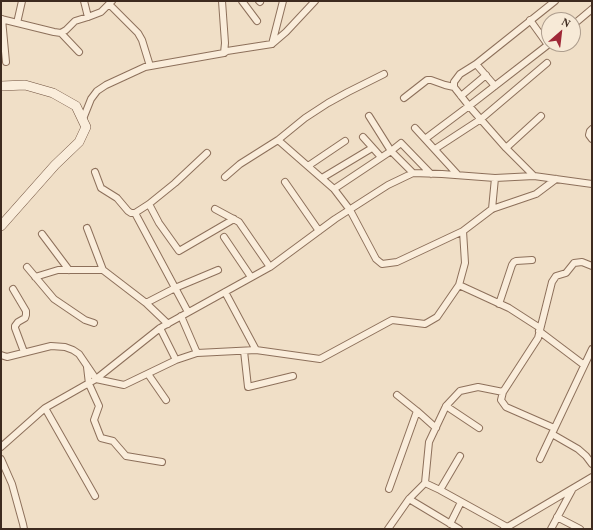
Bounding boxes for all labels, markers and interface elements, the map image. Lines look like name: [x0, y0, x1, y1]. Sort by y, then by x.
north arrow: [541, 12, 581, 52]
text: N: [560, 15, 572, 29]

